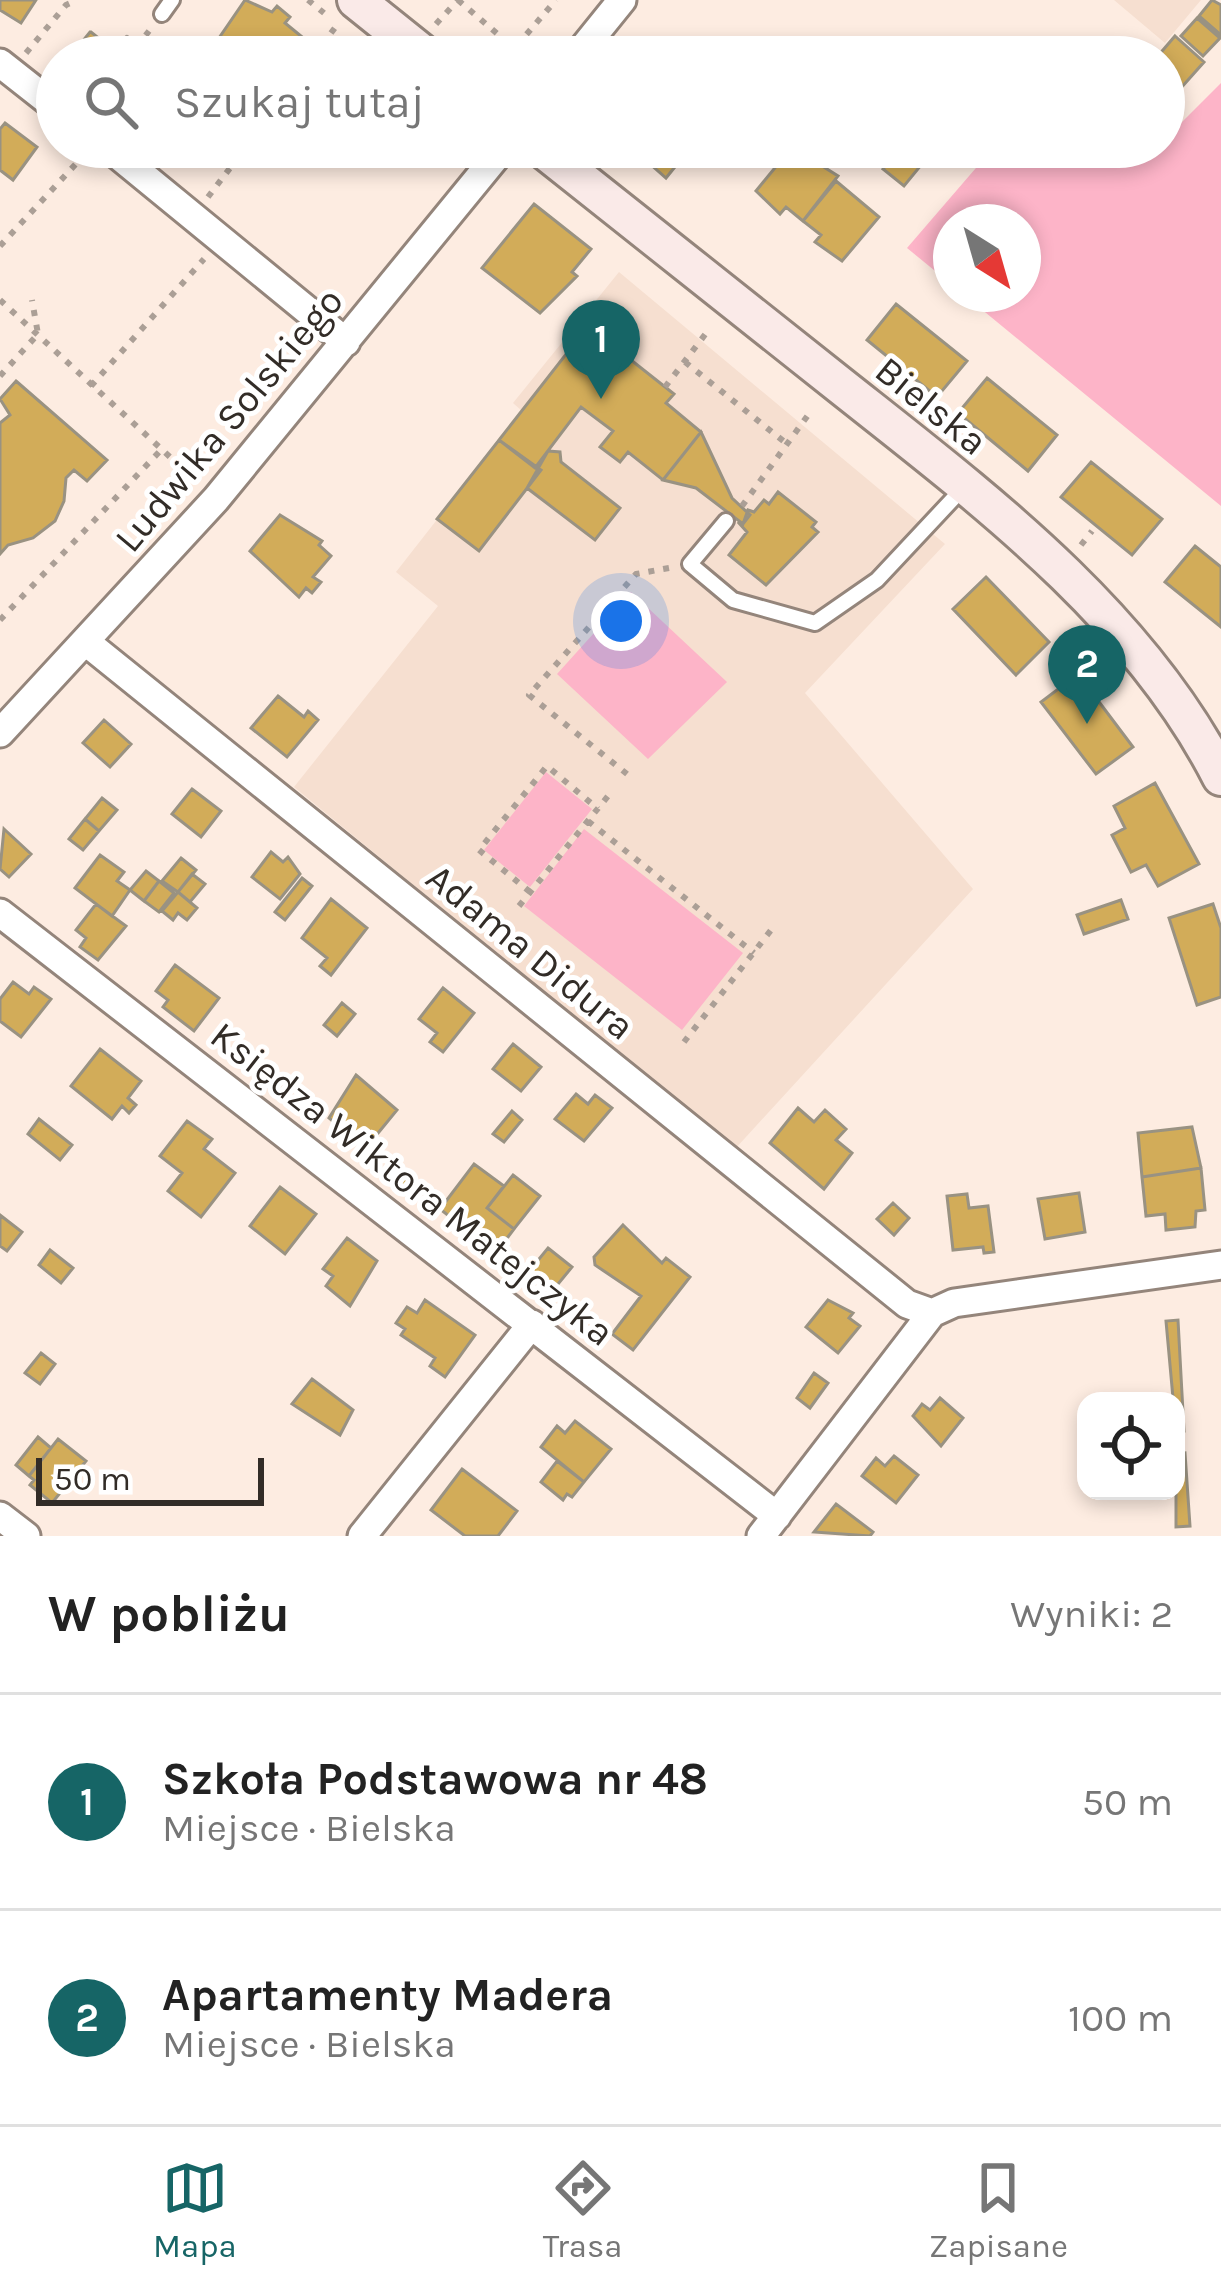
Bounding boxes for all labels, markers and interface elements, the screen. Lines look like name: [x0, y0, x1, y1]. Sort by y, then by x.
search box: [36, 36, 1185, 168]
icon: search: [78, 69, 144, 135]
text: Szukaj tutaj: [174, 76, 425, 128]
north arrow: [933, 204, 1041, 312]
street label: Ludwika Solskiego: [105, 278, 353, 561]
pin: 1: [562, 300, 640, 399]
street label: Bielska: [866, 347, 997, 465]
your location: [591, 591, 651, 651]
pin: 2: [1048, 625, 1126, 724]
street label: Adama Didura: [417, 854, 643, 1050]
street label: Księdza Wiktora Matejczyka: [202, 1012, 623, 1356]
map controls: [1077, 1392, 1185, 1500]
button: locate: [1077, 1392, 1185, 1500]
scale bar: [36, 1452, 264, 1505]
text: 50 m: [54, 1460, 131, 1498]
text: W pobliżu: [48, 1584, 290, 1644]
text: Wyniki: 2: [1010, 1591, 1173, 1637]
text: Szkoła Podstawowa nr 48: [162, 1753, 708, 1805]
text: 1: [80, 1779, 94, 1825]
text: 50 m: [1082, 1779, 1173, 1825]
text: Miejsce · Bielska: [162, 1805, 456, 1851]
text: Apartamenty Madera: [162, 1969, 613, 2021]
text: 2: [75, 1995, 99, 2041]
text: 100 m: [1068, 1995, 1173, 2041]
text: Miejsce · Bielska: [162, 2021, 456, 2067]
tab: Mapa: [153, 2155, 237, 2265]
tab: Trasa: [543, 2155, 623, 2265]
tab: Zapisane: [929, 2155, 1068, 2265]

